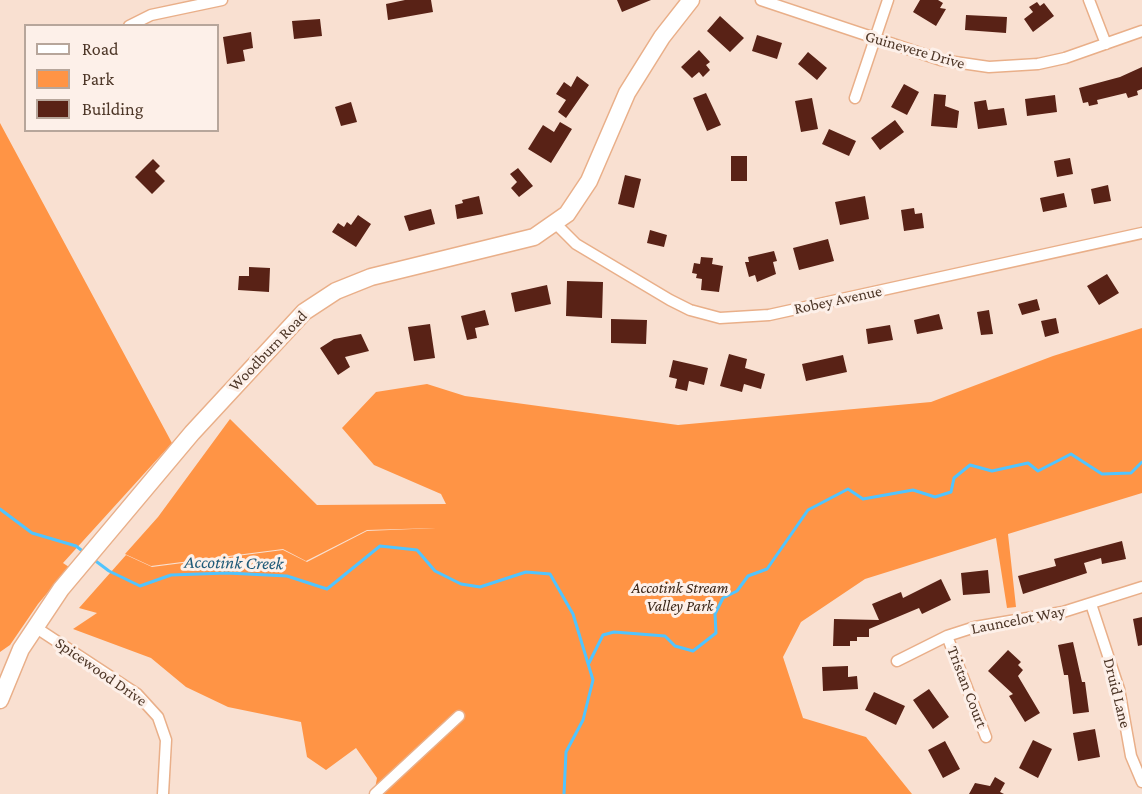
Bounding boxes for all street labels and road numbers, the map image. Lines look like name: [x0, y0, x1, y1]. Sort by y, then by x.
street label: Guinevere Drive: [863, 27, 967, 73]
street label: Robey Avenue: [792, 281, 884, 319]
street label: Woodburn Road: [225, 307, 311, 395]
street label: Launcelot Way: [969, 601, 1067, 639]
street label: Spicewood Drive: [52, 633, 150, 711]
street label: Tristan Court: [943, 643, 991, 731]
street label: Druid Lane: [1099, 656, 1135, 730]

